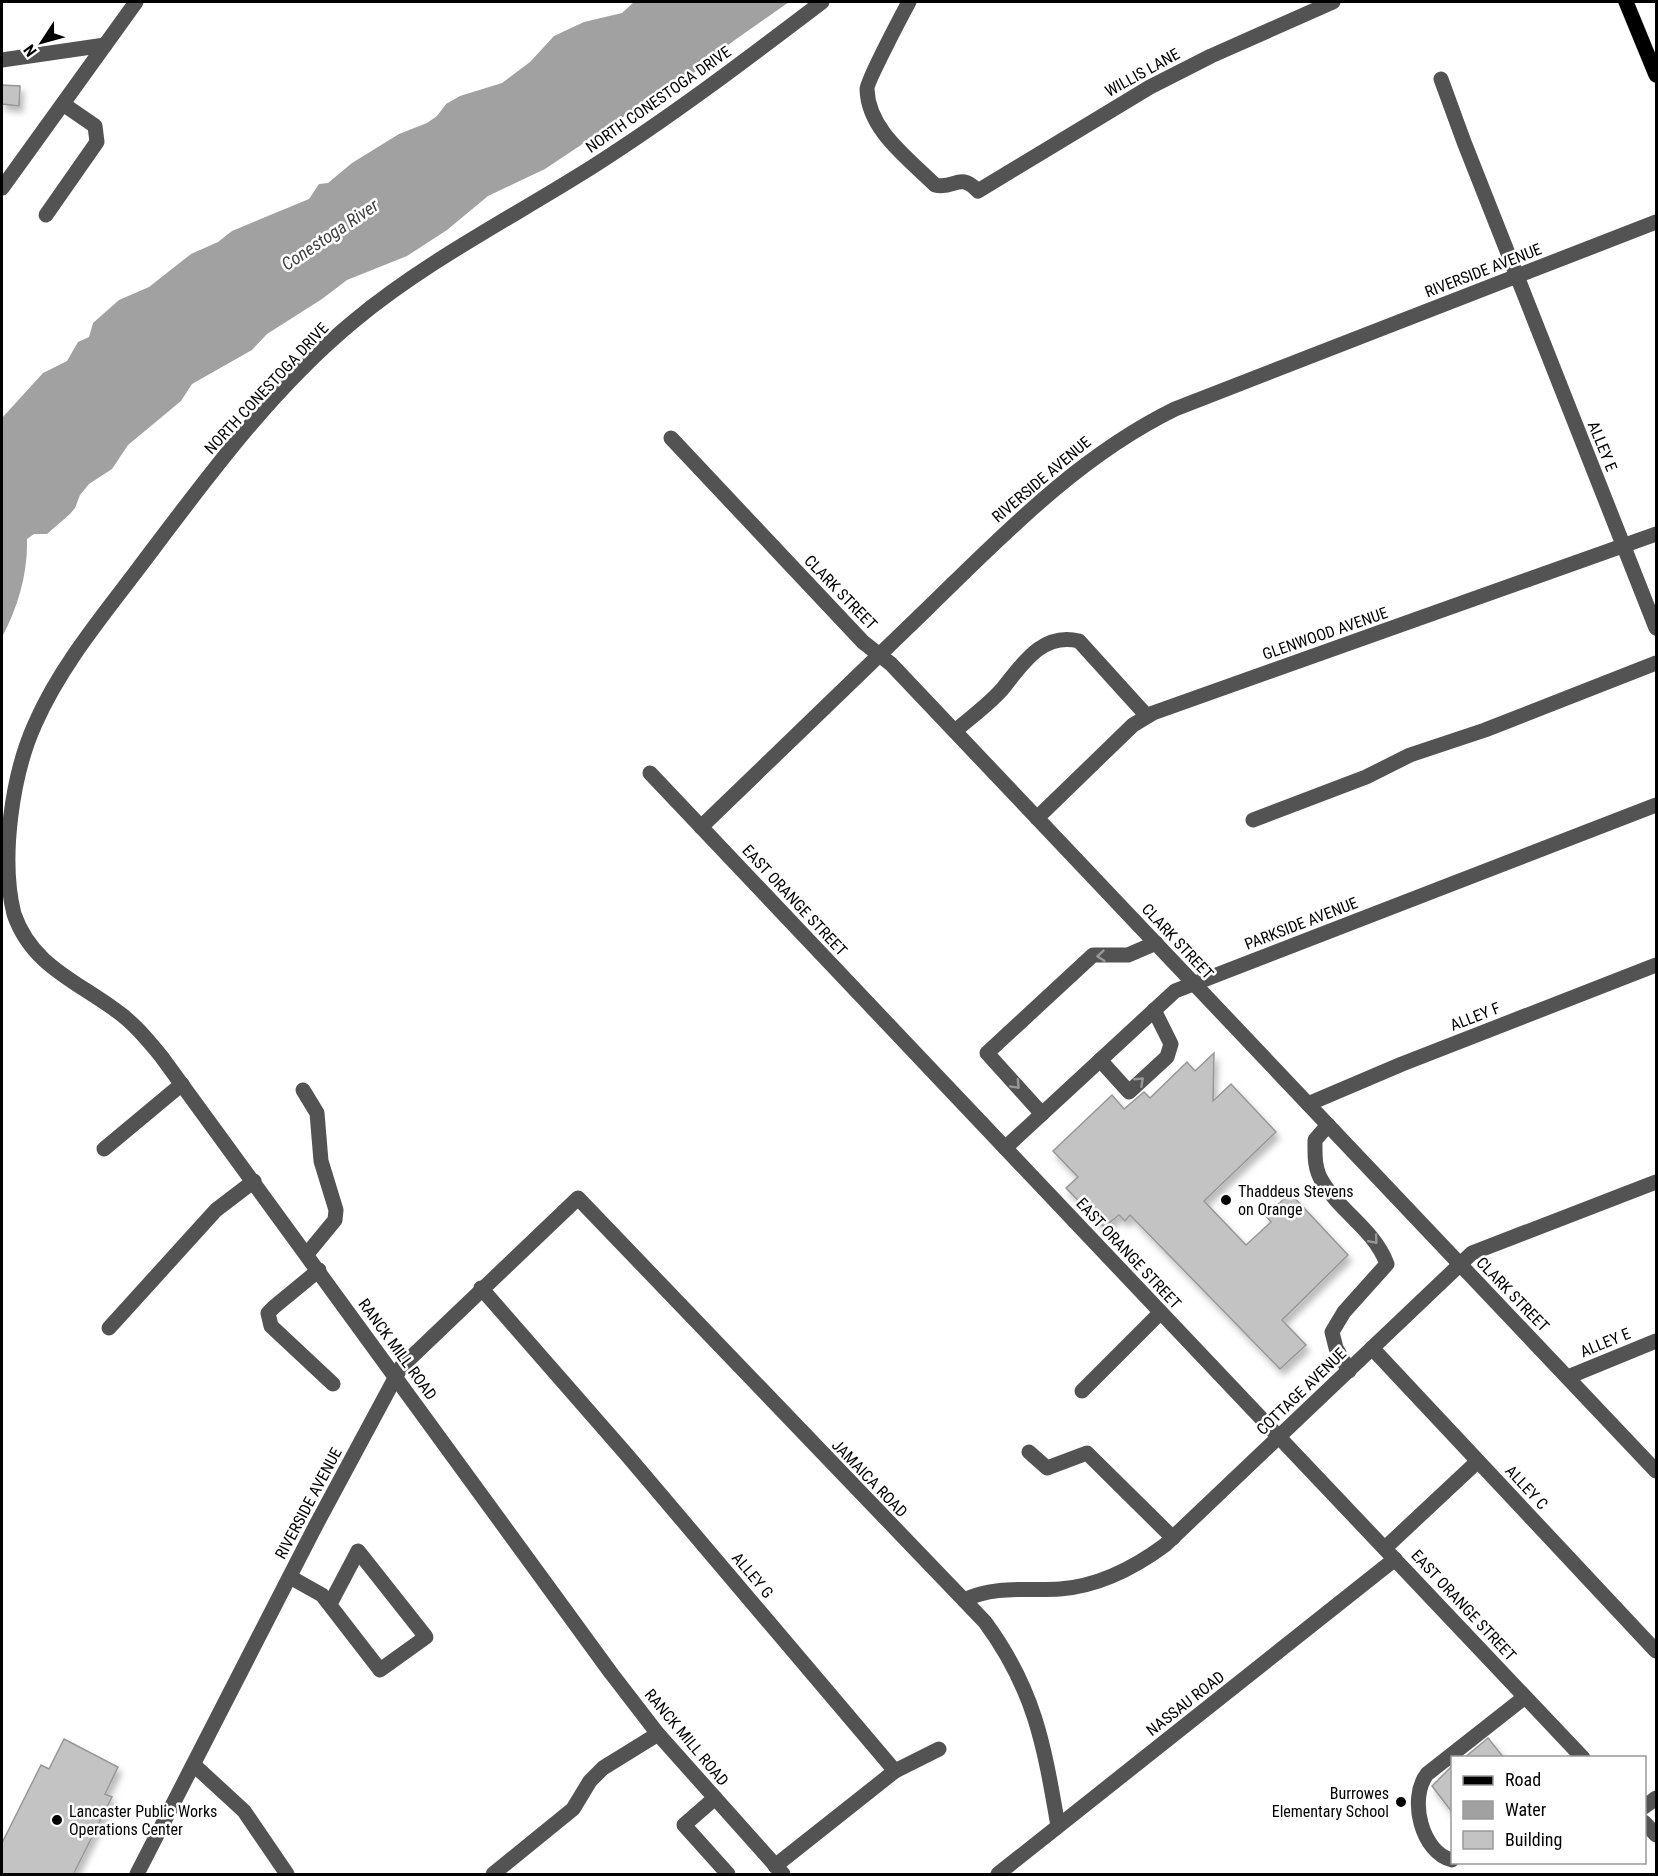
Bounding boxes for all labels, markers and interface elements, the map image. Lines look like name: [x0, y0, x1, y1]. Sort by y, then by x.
north arrow: [12, 12, 72, 72]
text: N: [20, 41, 41, 60]
street label: NORTH CONESTOGA DRIVE: [582, 42, 735, 157]
street label: WILLIS LANE: [1102, 44, 1183, 101]
water label: Conestoga River: [277, 194, 383, 275]
street label: RIVERSIDE AVENUE: [1422, 239, 1544, 301]
street label: NORTH CONESTOGA DRIVE: [200, 319, 332, 458]
street label: ALLEY E: [1584, 418, 1621, 474]
street label: RIVERSIDE AVENUE: [988, 432, 1095, 526]
street label: CLARK STREET: [800, 551, 881, 634]
street label: GLENWOOD AVENUE: [1260, 603, 1390, 664]
street label: EAST ORANGE STREET: [738, 841, 851, 960]
street label: PARKSIDE AVENUE: [1242, 893, 1360, 954]
street label: CLARK STREET: [1138, 900, 1217, 983]
one-way arrow: [1096, 949, 1105, 962]
street label: ALLEY F: [1447, 998, 1503, 1035]
one-way arrow: [1009, 1078, 1020, 1089]
one-way arrow: [1133, 1078, 1144, 1089]
place label: Thaddeus Stevens on Orange: [1238, 1182, 1354, 1219]
marker: Thaddeus Stevens on Orange: [1219, 1193, 1233, 1207]
street label: EAST ORANGE STREET: [1072, 1194, 1185, 1313]
one-way arrow: [1367, 1233, 1378, 1244]
street label: CLARK STREET: [1472, 1253, 1553, 1336]
street label: RANCK MILL ROAD: [355, 1295, 441, 1404]
street label: ALLEY E: [1577, 1324, 1633, 1361]
street label: COTTAGE AVENUE: [1253, 1344, 1350, 1439]
street label: JAMAICA ROAD: [828, 1436, 911, 1521]
street label: RIVERSIDE AVENUE: [271, 1444, 346, 1562]
street label: ALLEY C: [1501, 1461, 1552, 1513]
street label: EAST ORANGE STREET: [1407, 1546, 1520, 1665]
street label: ALLEY G: [728, 1549, 777, 1602]
street label: NASSAU ROAD: [1142, 1667, 1228, 1740]
street label: RANCK MILL ROAD: [641, 1685, 733, 1790]
legend: [1451, 1756, 1646, 1864]
text: Road: [1505, 1769, 1541, 1790]
place label: Burrowes Elementary School: [1272, 1784, 1389, 1821]
marker: Burrowes Elementary School: [1394, 1795, 1408, 1809]
text: Water: [1505, 1799, 1547, 1820]
place label: Lancaster Public Works Operations Center: [69, 1802, 217, 1839]
marker: Lancaster Public Works Operations Center: [50, 1813, 64, 1827]
text: Building: [1505, 1829, 1562, 1850]

